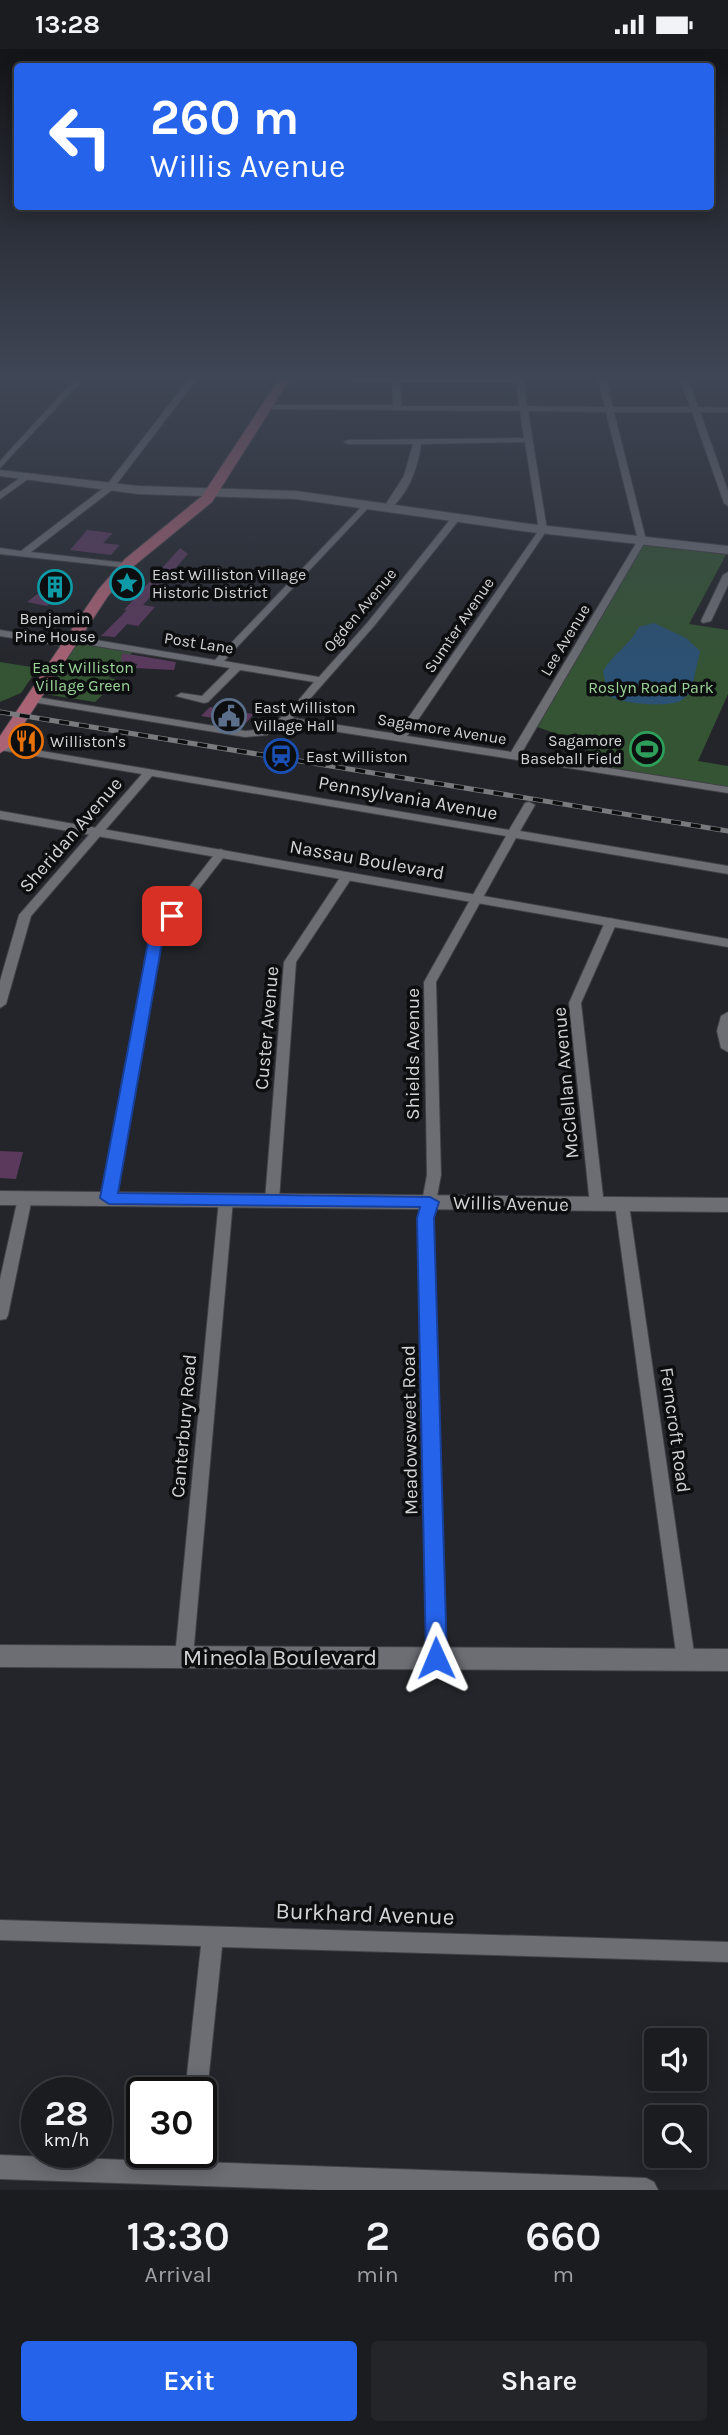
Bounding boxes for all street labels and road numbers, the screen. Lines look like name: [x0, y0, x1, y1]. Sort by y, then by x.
street label: Ogden Avenue: [320, 564, 400, 656]
street label: Sumter Avenue: [420, 574, 498, 676]
street label: Lee Avenue: [536, 601, 594, 679]
street label: Post Lane: [163, 628, 235, 658]
street label: Sagamore Avenue: [376, 709, 508, 749]
street label: Pennsylvania Avenue: [317, 771, 499, 825]
street label: Sheridan Avenue: [15, 773, 127, 897]
street label: Nassau Boulevard: [288, 836, 446, 884]
street label: Custer Avenue: [251, 965, 283, 1091]
street label: Shields Avenue: [402, 988, 424, 1120]
street label: McClellan Avenue: [548, 1006, 584, 1160]
street label: Willis Avenue: [453, 1192, 569, 1216]
street label: Meadowsweet Road: [398, 1345, 422, 1515]
street label: Canterbury Road: [167, 1353, 201, 1499]
street label: Ferncroft Road: [655, 1366, 695, 1494]
street label: Mineola Boulevard: [183, 1644, 377, 1671]
street label: Burkhard Avenue: [275, 1897, 455, 1931]

